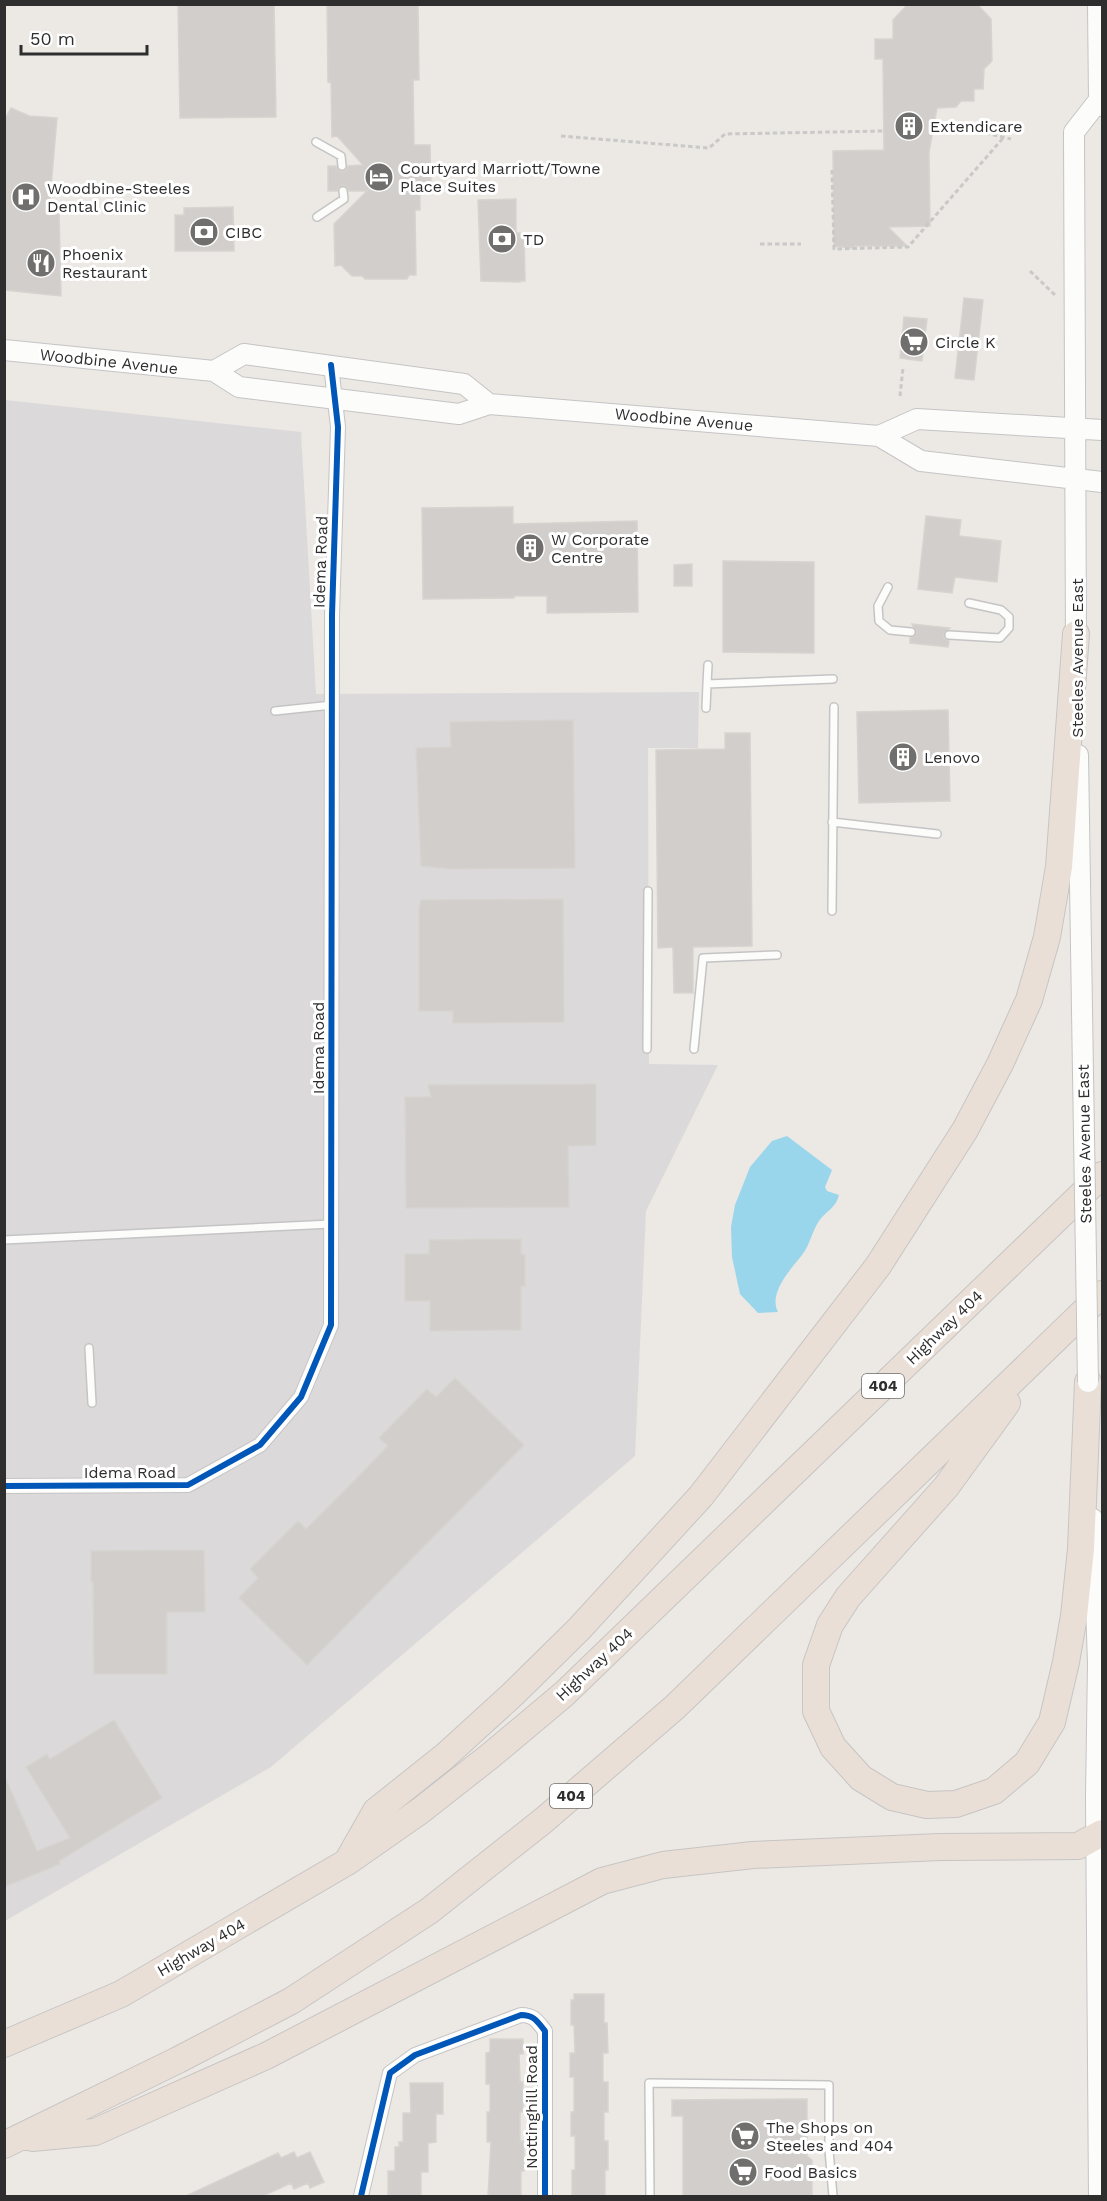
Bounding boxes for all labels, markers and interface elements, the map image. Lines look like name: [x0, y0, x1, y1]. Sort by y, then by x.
scale bar: [21, 18, 147, 56]
text: 50 m: [30, 28, 75, 49]
building icon: Extendicare: [893, 110, 925, 142]
place label: Extendicare: [930, 117, 1022, 136]
place label: Courtyard Marriott/Towne Place Suites: [400, 159, 601, 196]
hotel icon: Courtyard Marriott/Towne Place Suites: [363, 161, 395, 193]
place label: Woodbine-Steeles Dental Clinic: [47, 179, 190, 216]
hospital icon: Woodbine-Steeles Dental Clinic: [10, 181, 42, 213]
bank icon: CIBC: [188, 216, 220, 248]
place label: CIBC: [225, 223, 262, 242]
bank icon: TD: [486, 223, 518, 255]
place label: TD: [523, 230, 544, 249]
place label: Phoenix Restaurant: [62, 245, 148, 282]
restaurant icon: Phoenix Restaurant: [25, 247, 57, 279]
supermarket icon: Circle K: [898, 326, 930, 358]
place label: Circle K: [935, 333, 996, 352]
street label: Woodbine Avenue: [39, 345, 179, 378]
street label: Woodbine Avenue: [614, 404, 754, 435]
street label: Idema Road: [309, 516, 332, 608]
place label: W Corporate Centre: [551, 530, 649, 567]
building icon: W Corporate Centre: [514, 532, 546, 564]
street label: Steeles Avenue East: [1068, 578, 1087, 738]
building icon: Lenovo: [887, 741, 919, 773]
place label: Lenovo: [924, 748, 980, 767]
street label: Idema Road: [309, 1002, 328, 1094]
street label: Steeles Avenue East: [1074, 1064, 1095, 1224]
street label: Highway 404: [902, 1286, 987, 1369]
road number: 404: [862, 1374, 904, 1398]
street label: Idema Road: [84, 1463, 176, 1482]
street label: Highway 404: [552, 1624, 637, 1705]
road number: 404: [550, 1784, 592, 1808]
street label: Highway 404: [154, 1914, 249, 1980]
street label: Nottinghill Road: [522, 2045, 541, 2169]
place label: The Shops on Steeles and 404: [766, 2118, 894, 2155]
supermarket icon: The Shops on Steeles and 404: [729, 2120, 761, 2152]
supermarket icon: Food Basics: [727, 2156, 759, 2188]
place label: Food Basics: [764, 2163, 857, 2182]

